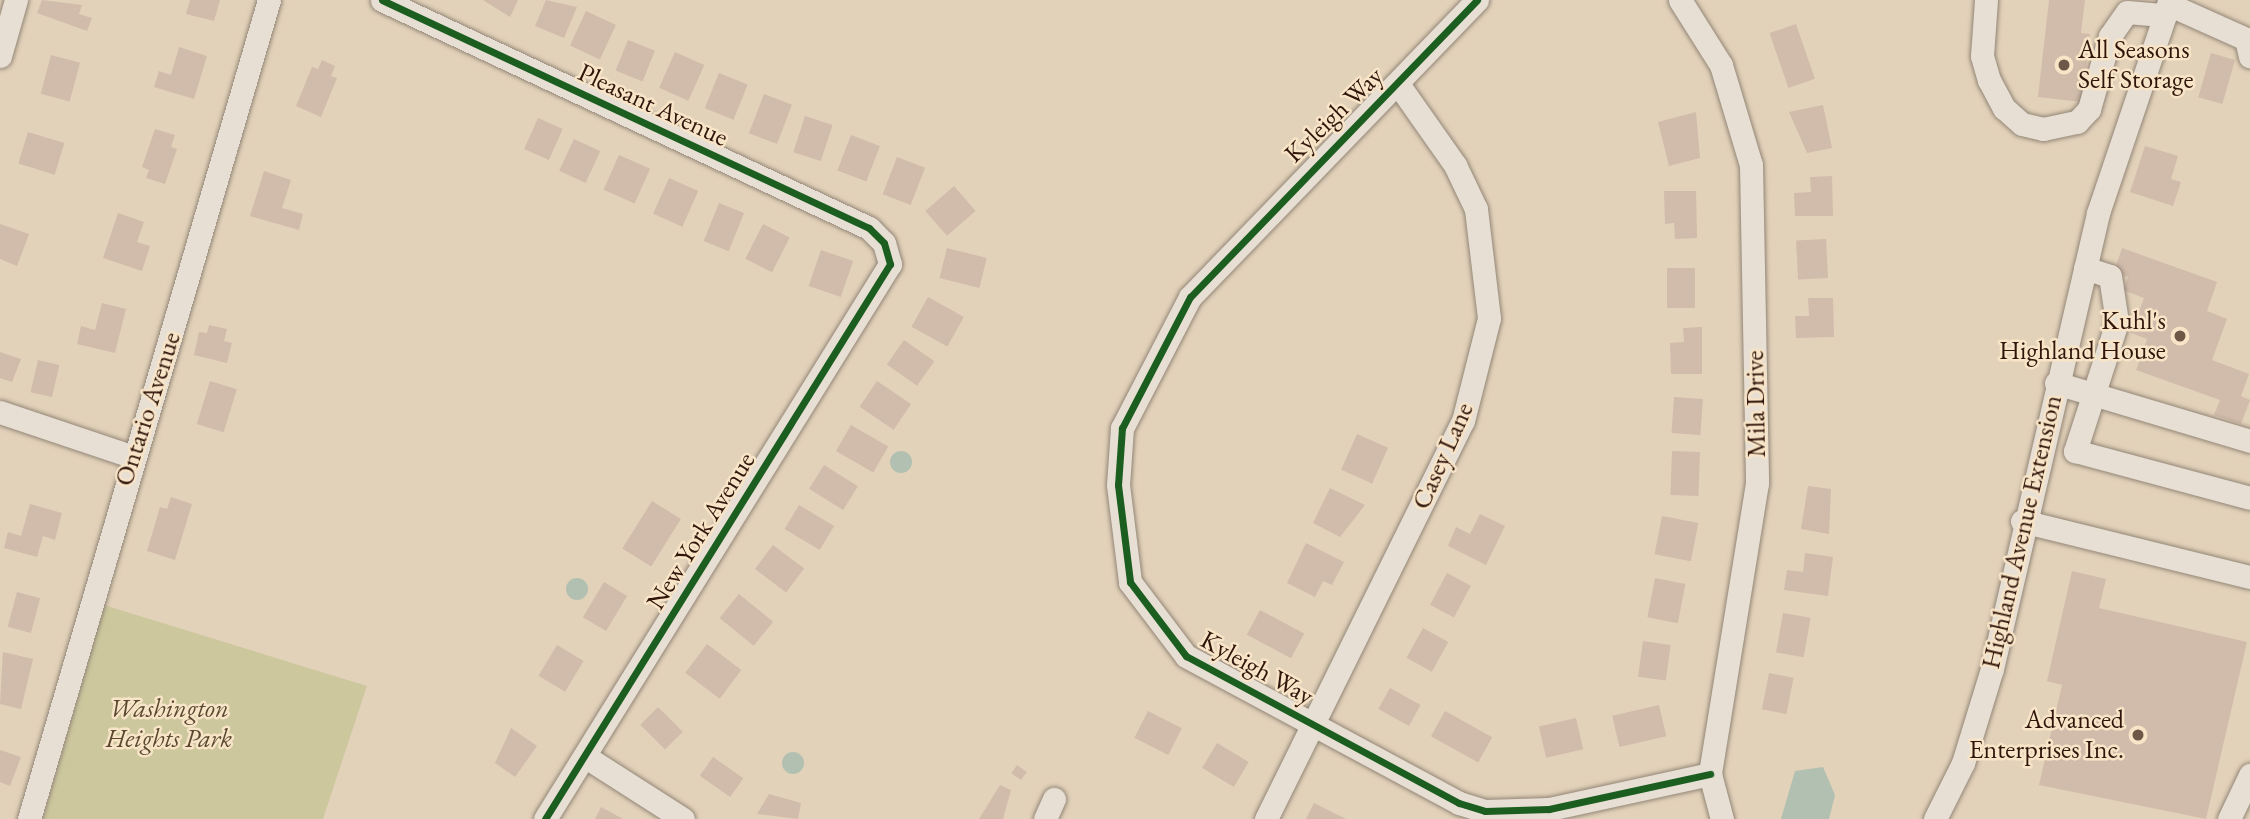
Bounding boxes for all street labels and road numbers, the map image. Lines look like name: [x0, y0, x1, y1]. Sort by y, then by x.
street label: Pleasant Avenue: [573, 57, 733, 153]
street label: Kyleigh Way: [1278, 61, 1390, 169]
street label: Ontario Avenue: [108, 328, 188, 490]
street label: Mila Drive: [1739, 350, 1773, 458]
street label: Highland Avenue Extension: [1975, 392, 2069, 672]
street label: Casey Lane: [1406, 398, 1480, 514]
street label: New York Avenue: [640, 447, 762, 615]
street label: Kyleigh Way: [1195, 624, 1319, 712]

